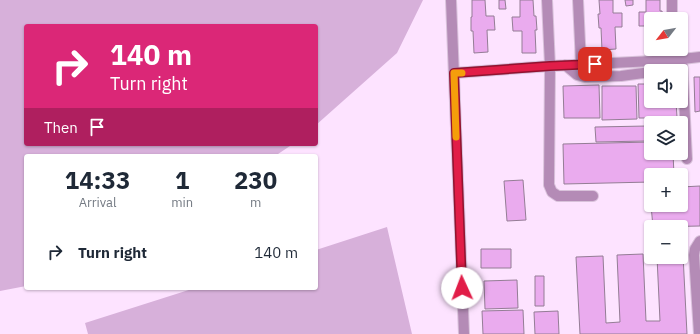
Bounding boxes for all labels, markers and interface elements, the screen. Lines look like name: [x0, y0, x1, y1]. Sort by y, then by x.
north arrow: [644, 12, 688, 56]
map controls: [644, 12, 688, 264]
text: 140 m: [110, 36, 192, 73]
icon: right: [44, 40, 96, 92]
pin: [578, 47, 612, 81]
icon: arrive: [584, 53, 606, 75]
button: sound: [644, 64, 688, 108]
text: Turn right: [110, 72, 188, 95]
icon: arrive: [86, 116, 108, 138]
button: layers: [644, 116, 688, 160]
text: Then: [44, 118, 78, 137]
text: 14:33: [65, 164, 130, 196]
text: 1: [175, 164, 189, 196]
text: 230: [234, 164, 277, 196]
button: +: [644, 168, 688, 212]
text: Arrival: [79, 194, 117, 211]
text: min: [171, 194, 193, 211]
text: m: [250, 194, 261, 211]
button: −: [644, 220, 688, 264]
icon: right: [44, 241, 66, 263]
text: Turn right: [78, 243, 147, 262]
text: 140 m: [254, 243, 298, 262]
position arrow: [441, 267, 483, 309]

